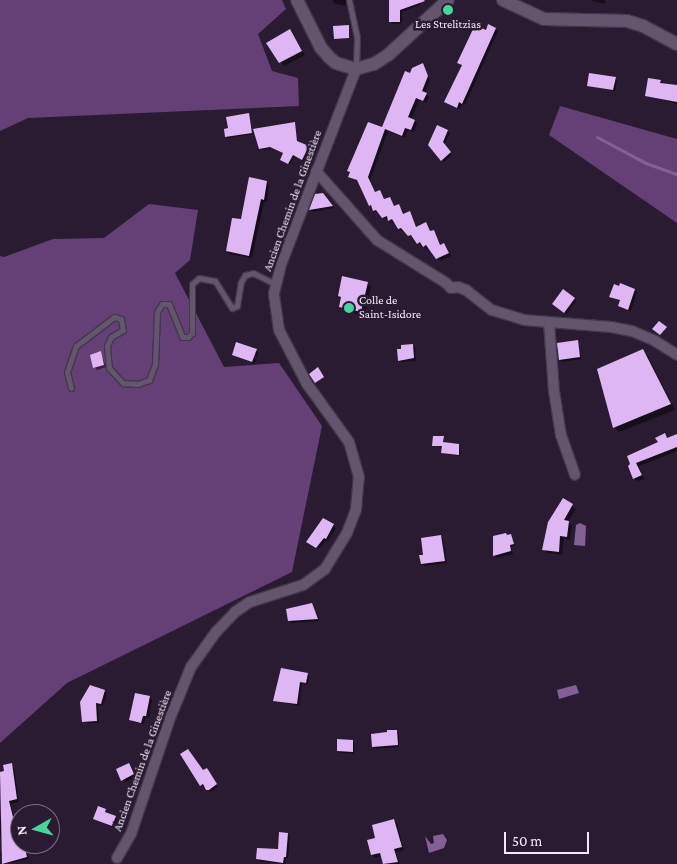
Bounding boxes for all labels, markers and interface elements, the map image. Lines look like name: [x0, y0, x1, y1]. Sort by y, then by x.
marker: Les Strelitzias: [442, 4, 454, 16]
place label: Les Strelitzias: [415, 18, 481, 32]
street label: Ancien Chemin de la Ginestière: [261, 128, 325, 274]
place label: Colle de Saint-Isidore: [359, 294, 421, 322]
marker: Colle de Saint-Isidore: [343, 302, 355, 314]
street label: Ancien Chemin de la Ginestière: [111, 688, 175, 834]
north arrow: [10, 804, 60, 854]
scale bar: [507, 822, 592, 854]
text: N: [13, 825, 30, 836]
text: 50 m: [512, 833, 542, 849]

